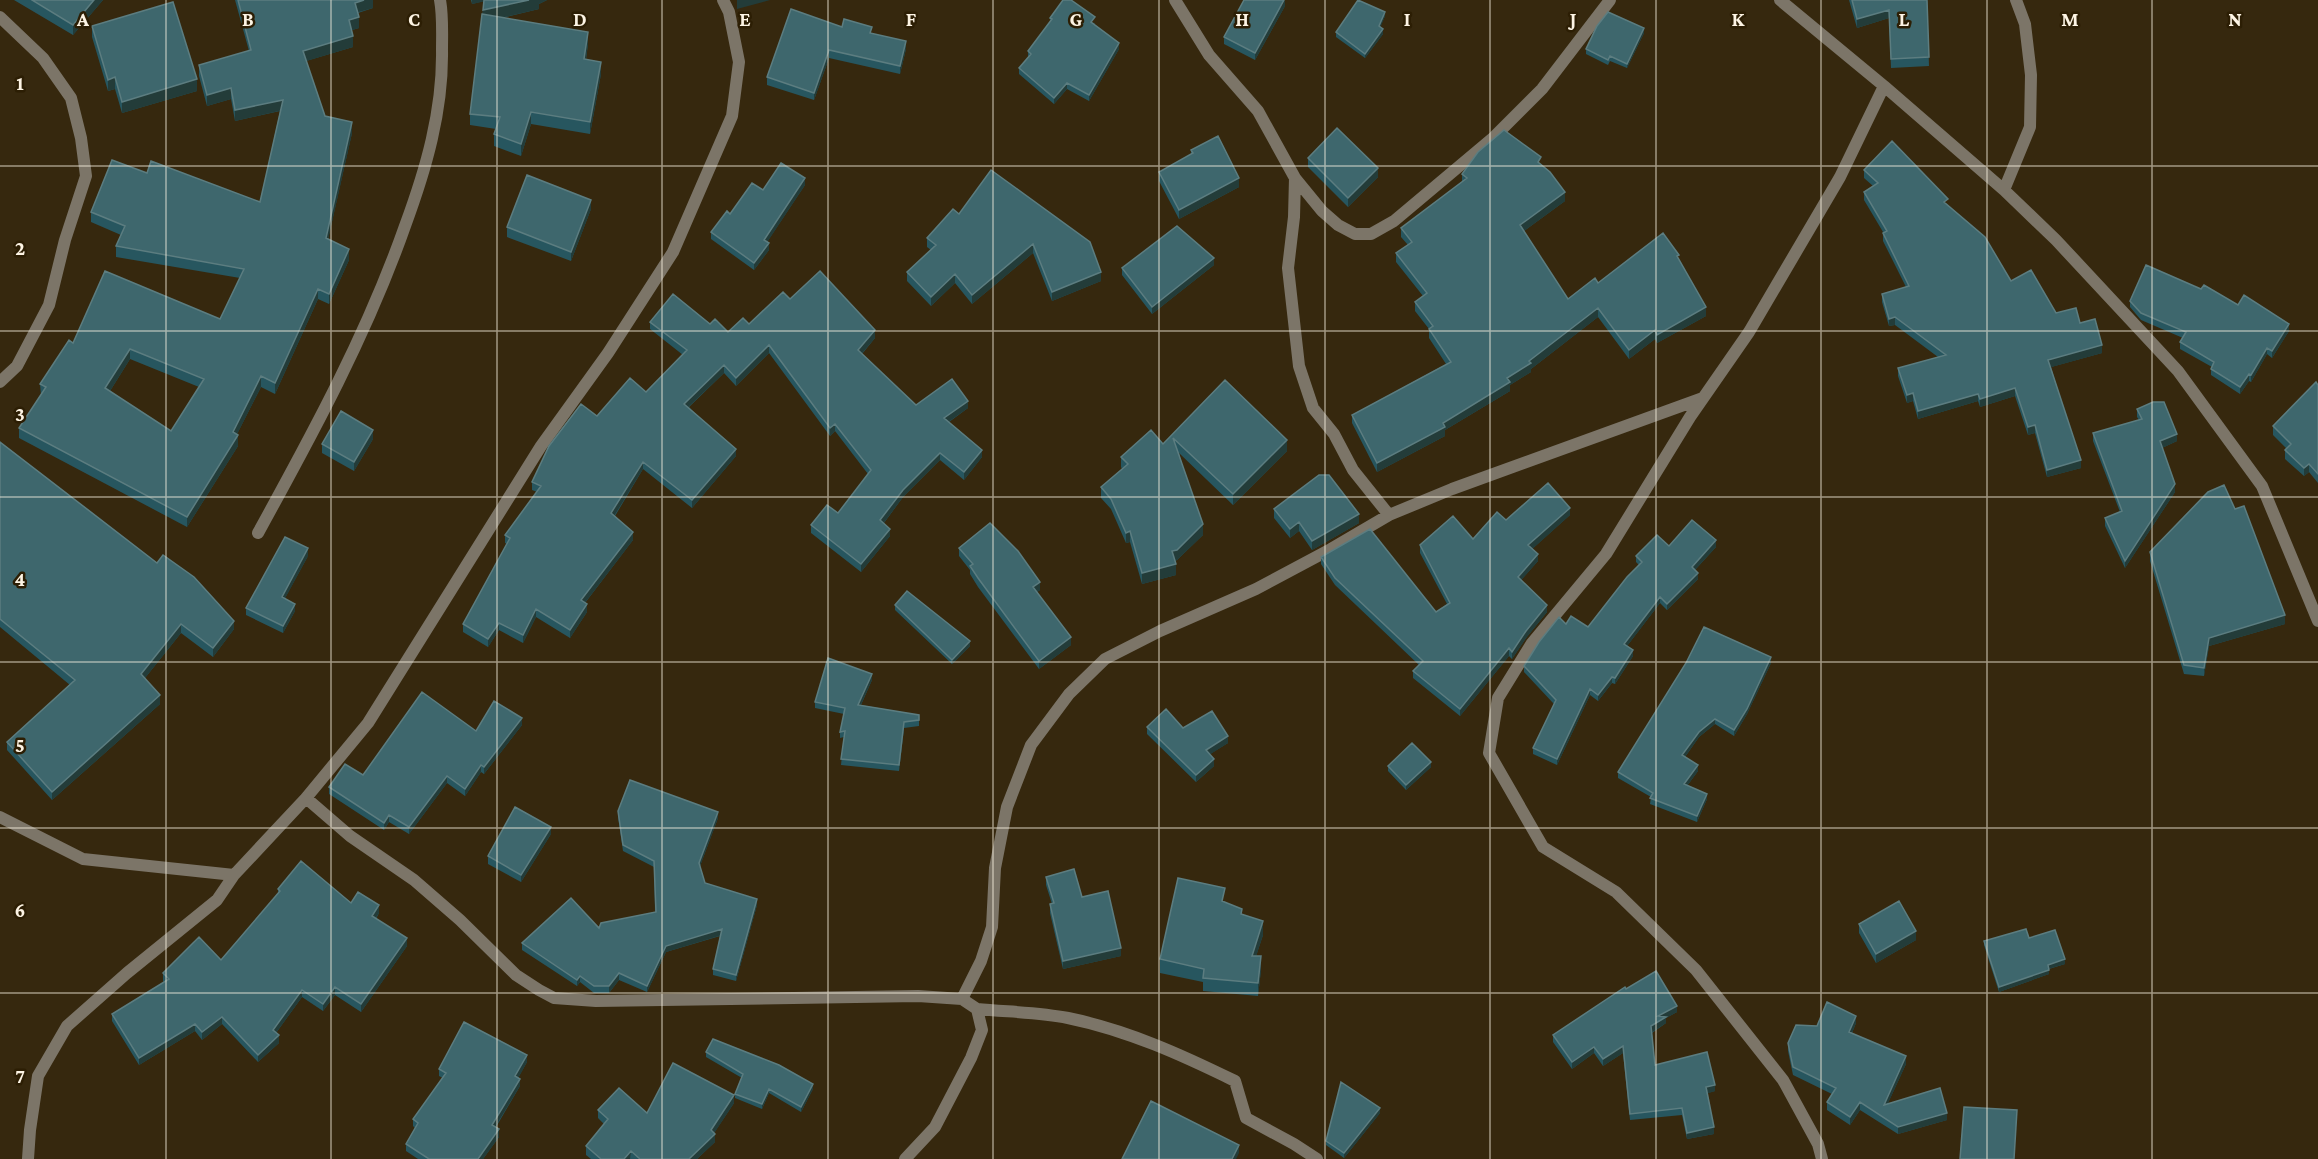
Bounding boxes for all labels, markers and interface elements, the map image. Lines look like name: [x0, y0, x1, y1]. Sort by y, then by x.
text: A: [76, 8, 90, 30]
text: B: [242, 8, 254, 30]
text: C: [408, 8, 420, 30]
text: D: [573, 8, 587, 30]
text: E: [739, 8, 751, 30]
text: F: [906, 8, 917, 30]
text: G: [1070, 8, 1083, 30]
text: H: [1235, 8, 1249, 30]
text: I: [1404, 8, 1411, 30]
text: J: [1568, 8, 1577, 30]
text: K: [1732, 8, 1746, 30]
text: L: [1899, 8, 1910, 30]
text: M: [2061, 8, 2079, 30]
text: N: [2228, 8, 2242, 30]
text: 1: [16, 72, 24, 94]
text: 2: [15, 237, 25, 259]
text: 3: [15, 403, 25, 425]
text: 4: [15, 568, 26, 590]
text: 5: [15, 734, 25, 756]
text: 6: [15, 899, 25, 921]
text: 7: [15, 1065, 25, 1087]

